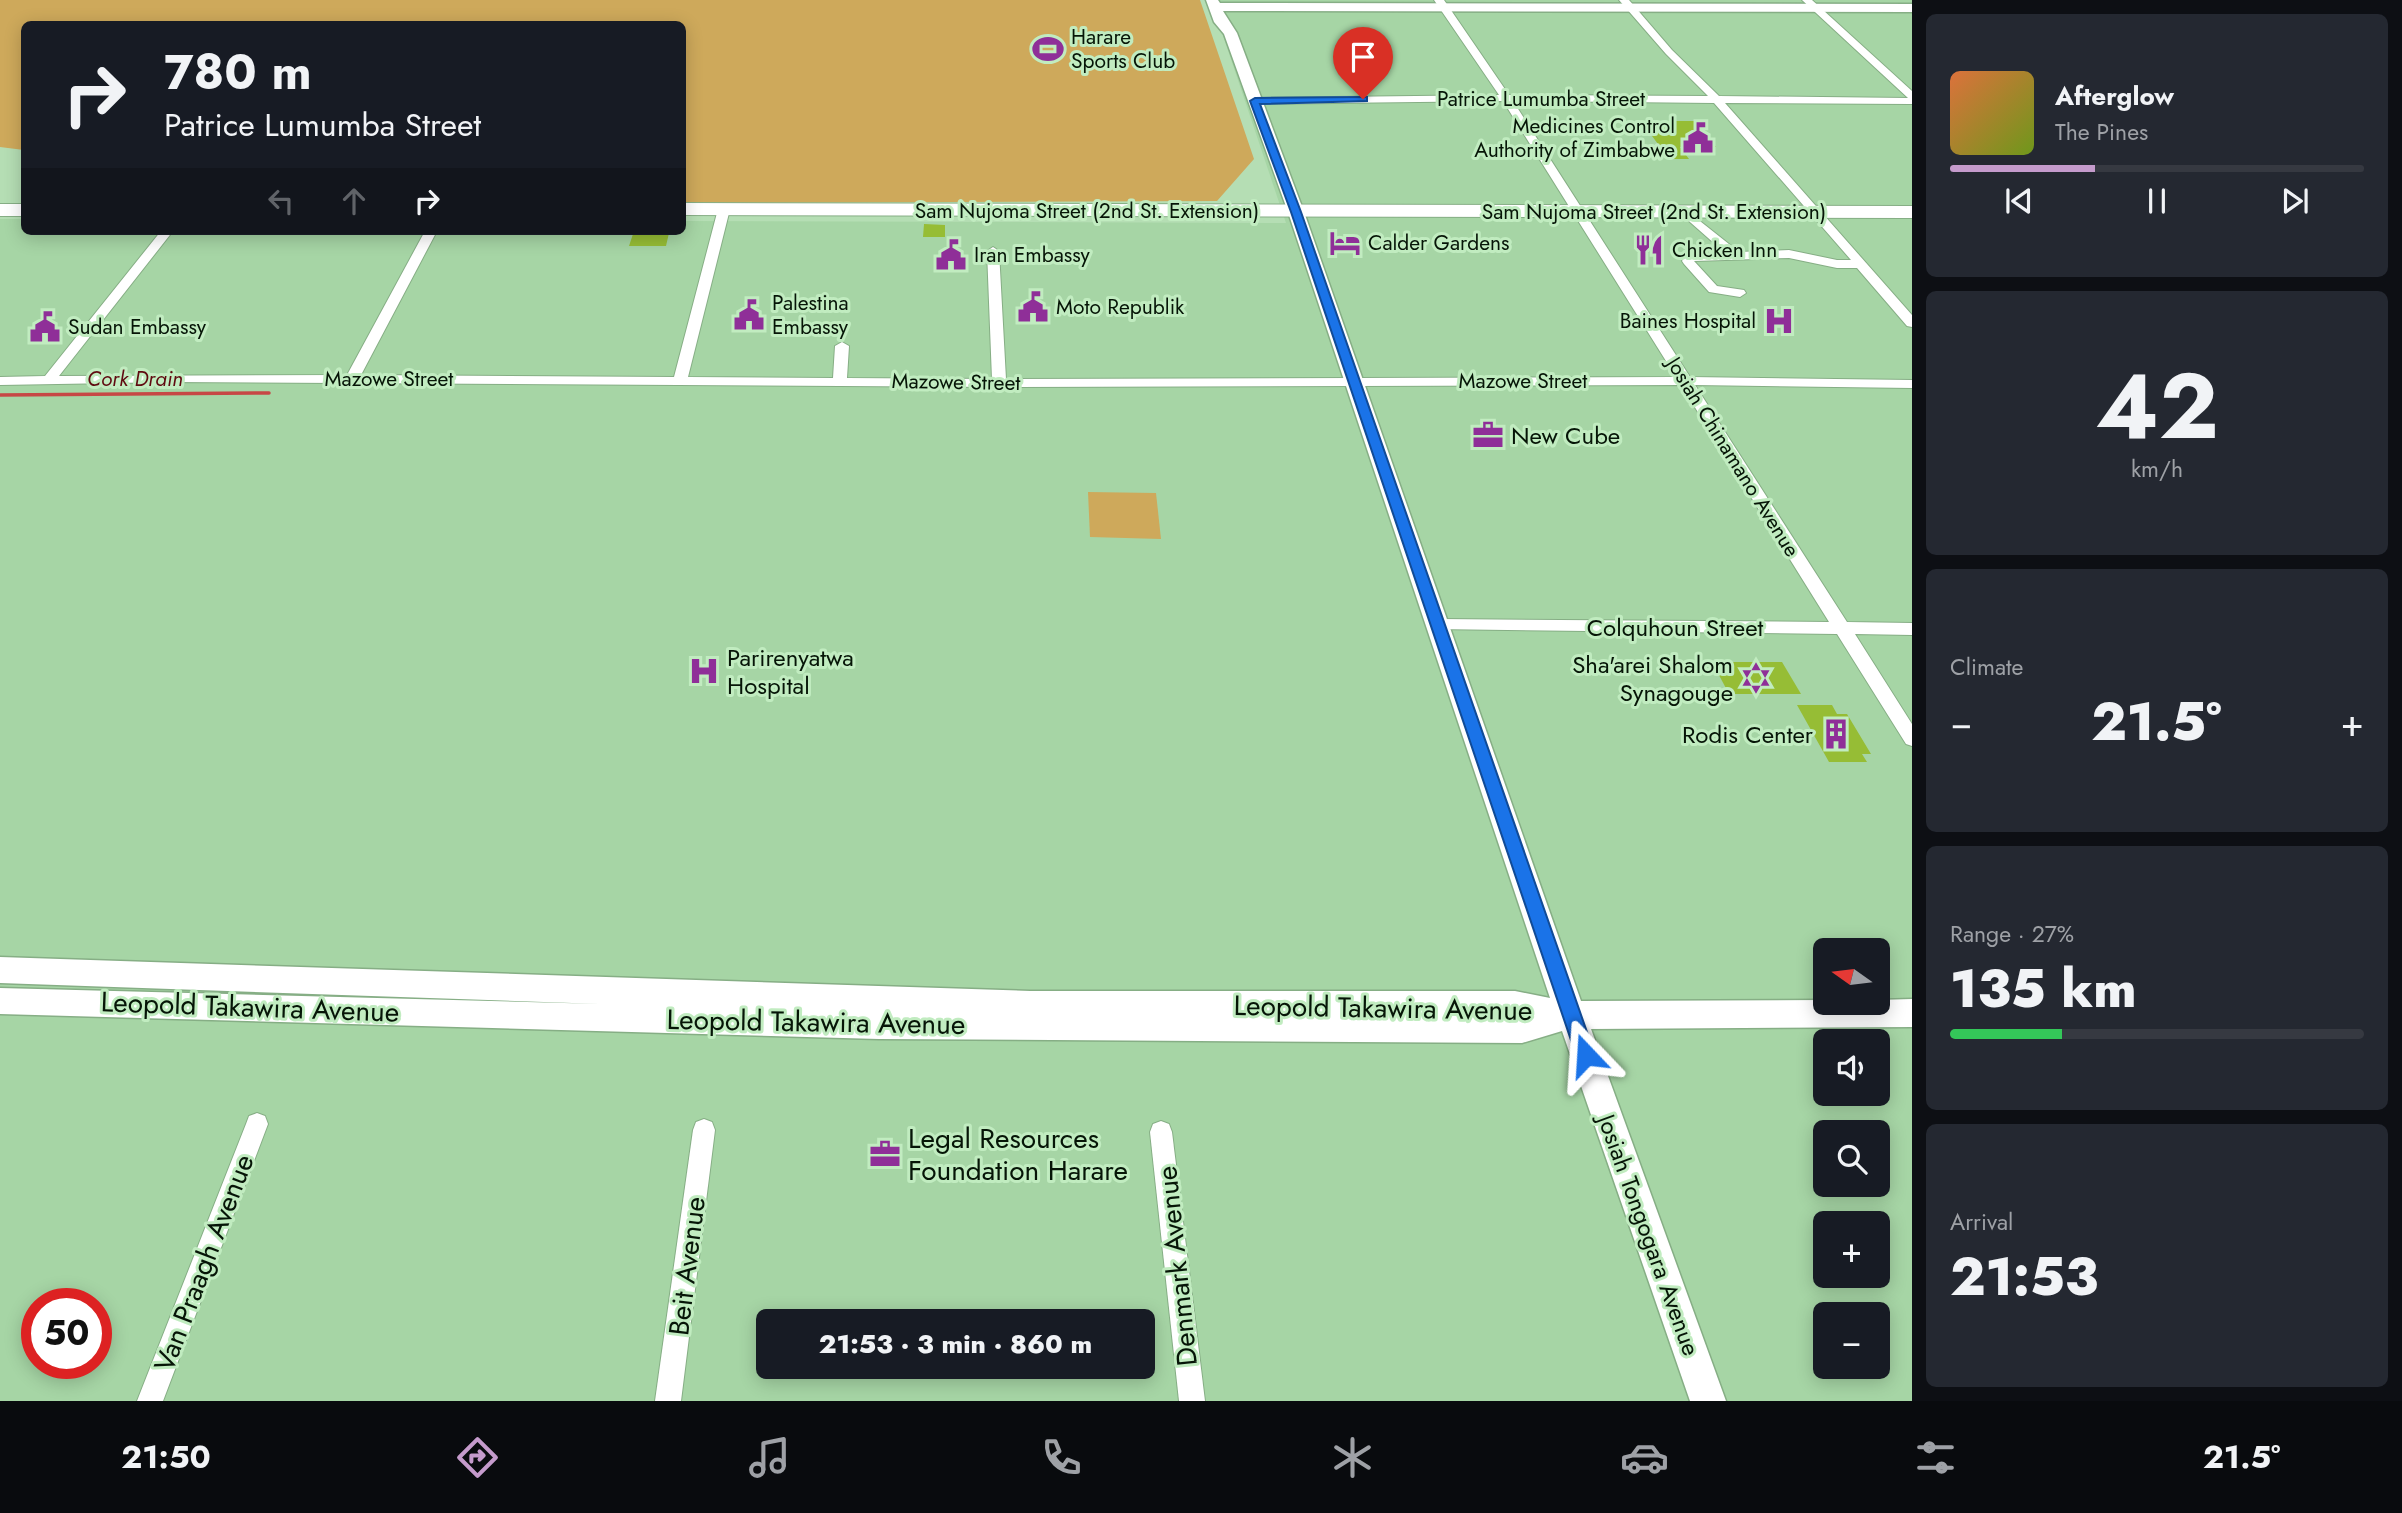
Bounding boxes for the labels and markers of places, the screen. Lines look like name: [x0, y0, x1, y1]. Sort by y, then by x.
place label: Harare Sports Club: [1071, 22, 1175, 76]
pin: [1333, 27, 1393, 99]
sports icon: Harare Sports Club: [1031, 32, 1065, 66]
place label: Medicines Control Authority of Zimbabwe: [1474, 111, 1675, 165]
public building icon: Medicines Control Authority of Zimbabwe: [1681, 121, 1715, 155]
hotel icon: Calder Gardens: [1328, 226, 1362, 260]
place label: Calder Gardens: [1368, 228, 1509, 258]
restaurant icon: Chicken Inn: [1632, 233, 1666, 267]
place label: Chicken Inn: [1672, 235, 1777, 265]
public building icon: Iran Embassy: [934, 238, 968, 272]
place label: Iran Embassy: [974, 240, 1091, 270]
place label: Palestina Embassy: [772, 288, 849, 342]
public building icon: Moto Republik: [1016, 290, 1050, 324]
place label: Moto Republik: [1056, 292, 1185, 322]
public building icon: Palestina Embassy: [732, 298, 766, 332]
hospital icon: Baines Hospital: [1762, 304, 1796, 338]
place label: Baines Hospital: [1620, 306, 1756, 336]
public building icon: Sudan Embassy: [28, 310, 62, 344]
place label: Sudan Embassy: [68, 312, 207, 342]
office icon: New Cube: [1471, 418, 1505, 452]
place label: New Cube: [1511, 418, 1620, 453]
place label: Parirenyatwa Hospital: [727, 640, 854, 703]
place label: Sha'arei Shalom Synagouge: [1572, 647, 1733, 710]
hospital icon: Parirenyatwa Hospital: [687, 654, 721, 688]
synagogue icon: Sha'arei Shalom Synagouge: [1739, 661, 1773, 695]
place label: Rodis Center: [1682, 717, 1814, 752]
building icon: Rodis Center: [1819, 717, 1853, 751]
place label: Legal Resources Foundation Harare: [908, 1118, 1128, 1191]
office icon: Legal Resources Foundation Harare: [868, 1137, 902, 1171]

